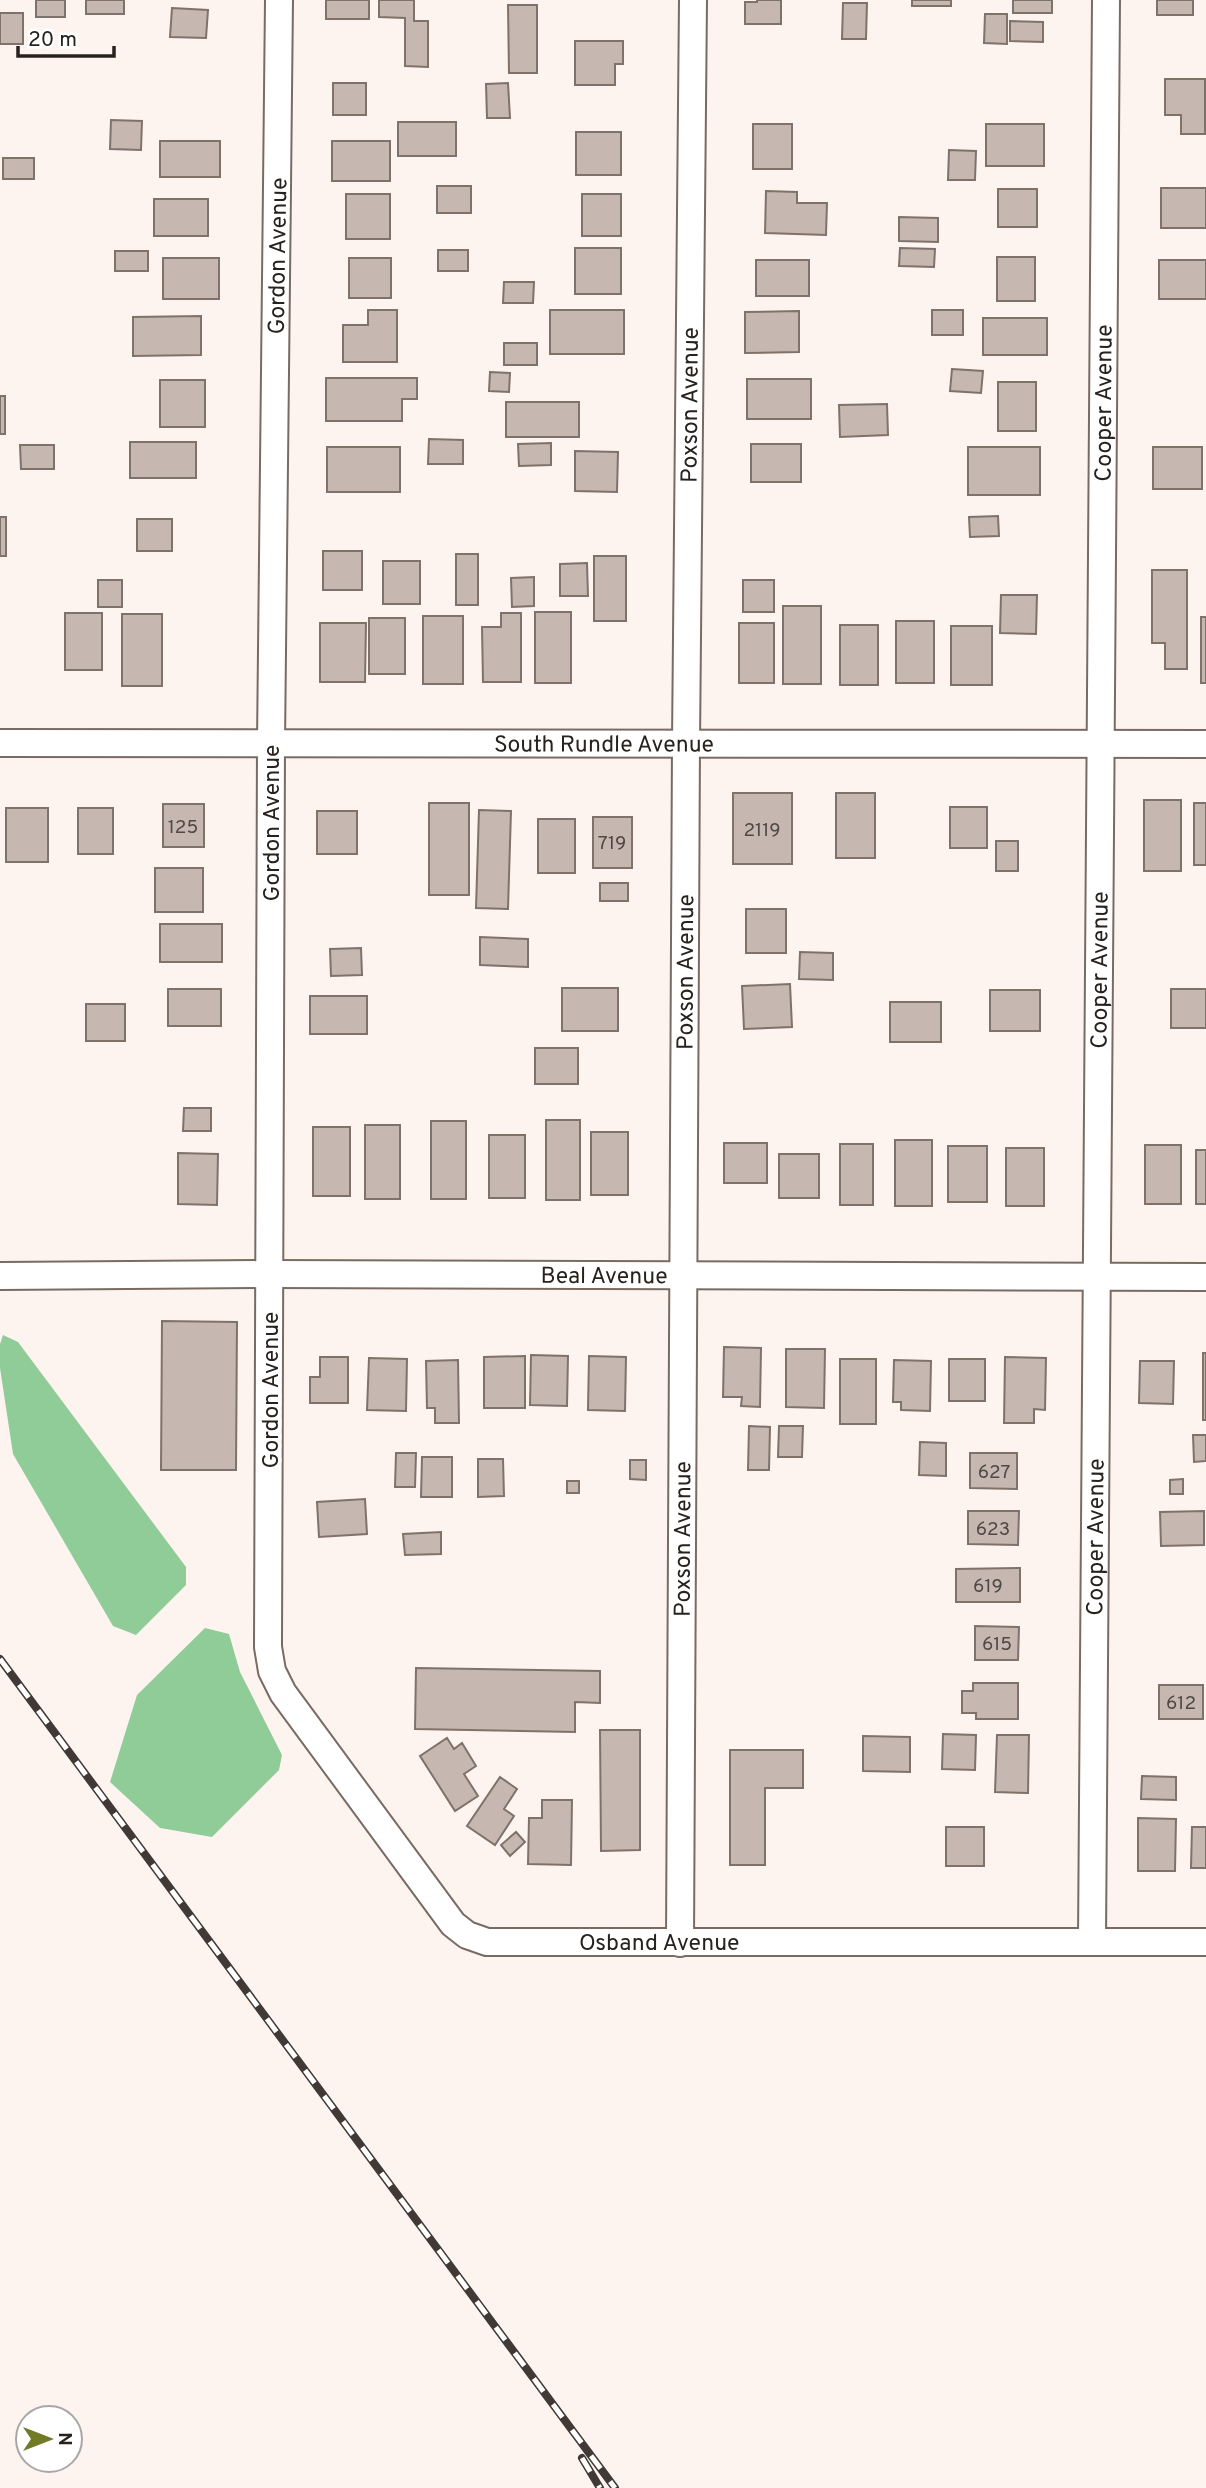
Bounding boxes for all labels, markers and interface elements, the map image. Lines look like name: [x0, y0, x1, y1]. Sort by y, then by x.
scale bar: [18, 14, 114, 58]
text: 20 m: [28, 27, 77, 54]
street label: Gordon Avenue: [264, 177, 295, 335]
street label: Cooper Avenue: [1091, 324, 1121, 482]
street label: Poxson Avenue: [676, 327, 707, 483]
street label: South Rundle Avenue: [494, 731, 714, 761]
street label: Gordon Avenue: [259, 745, 288, 901]
house number: 125: [168, 816, 198, 840]
house number: 2119: [743, 819, 781, 843]
house number: 719: [598, 832, 626, 856]
street label: Cooper Avenue: [1086, 891, 1117, 1049]
street label: Poxson Avenue: [672, 894, 702, 1050]
street label: Beal Avenue: [540, 1263, 668, 1292]
street label: Gordon Avenue: [258, 1312, 287, 1468]
street label: Cooper Avenue: [1082, 1458, 1112, 1616]
street label: Poxson Avenue: [670, 1461, 699, 1617]
house number: 627: [978, 1461, 1010, 1485]
house number: 623: [976, 1518, 1010, 1542]
house number: 619: [973, 1575, 1003, 1599]
house number: 615: [982, 1633, 1012, 1657]
house number: 612: [1166, 1692, 1196, 1716]
street label: Osband Avenue: [579, 1930, 739, 1959]
north arrow: [14, 2404, 84, 2474]
text: N: [52, 2432, 76, 2446]

